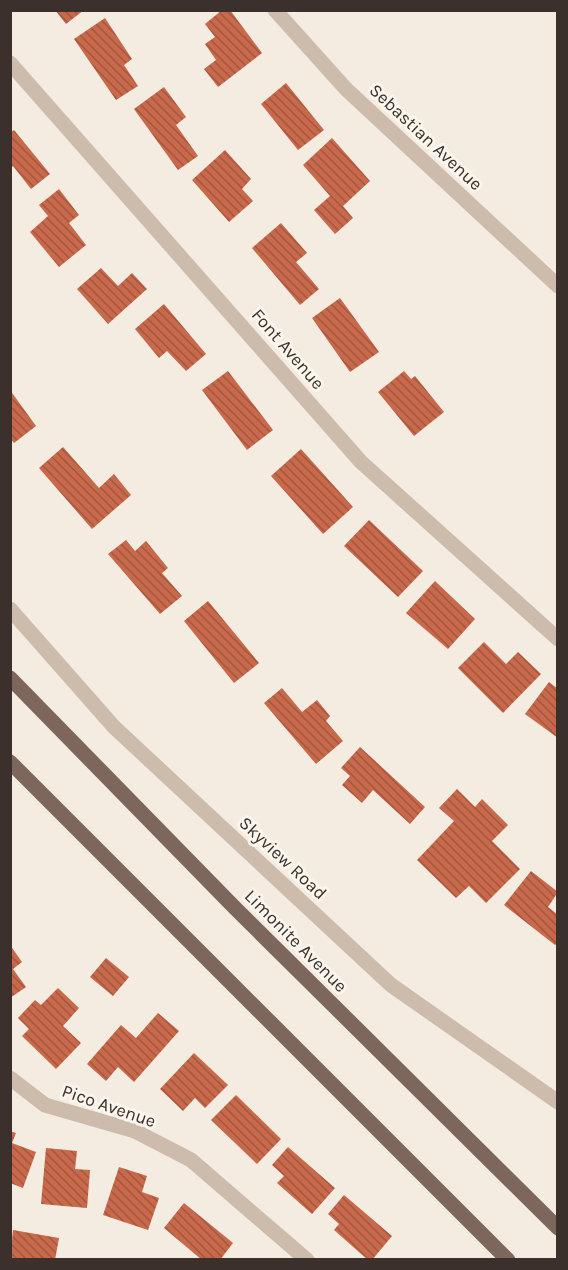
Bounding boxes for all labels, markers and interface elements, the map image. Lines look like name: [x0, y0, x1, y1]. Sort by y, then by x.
street label: Sebastian Avenue: [365, 79, 487, 195]
street label: Font Avenue: [247, 304, 329, 394]
street label: Skyview Road: [235, 812, 331, 904]
street label: Limonite Avenue: [240, 885, 352, 997]
street label: Pico Avenue: [59, 1080, 159, 1132]

